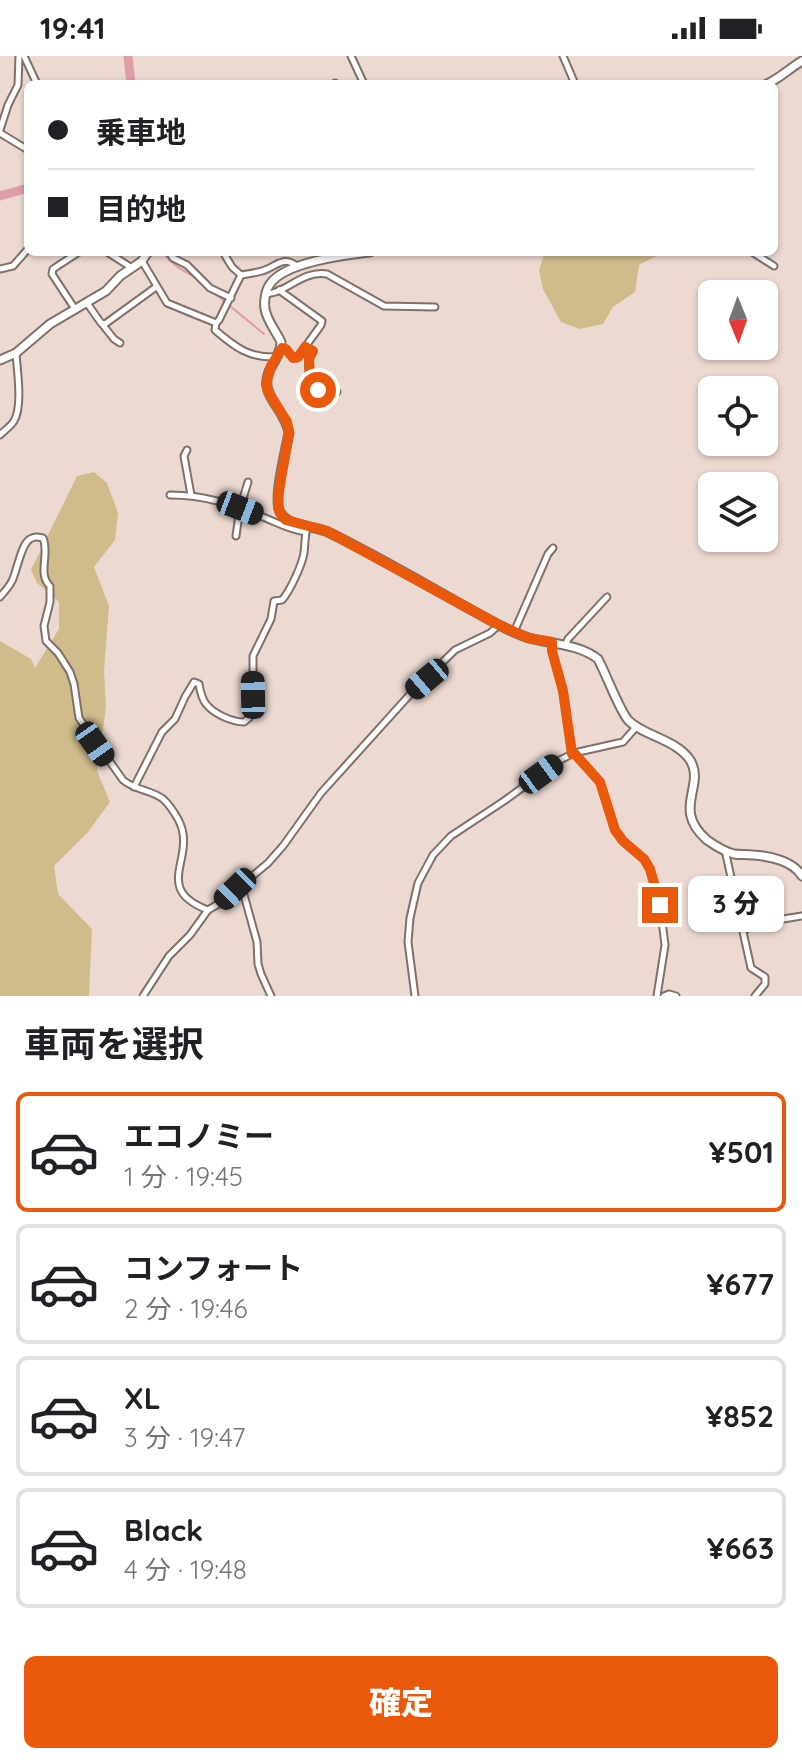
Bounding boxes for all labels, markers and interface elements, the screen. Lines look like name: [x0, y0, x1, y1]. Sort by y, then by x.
text: 19:41: [40, 9, 105, 47]
text: 乗車地: [96, 113, 186, 151]
text: 目的地: [96, 190, 186, 228]
north arrow: [698, 280, 778, 360]
map controls: [698, 280, 778, 552]
route start: [300, 372, 336, 408]
button: locate: [698, 376, 778, 456]
button: layers: [698, 472, 778, 552]
car: [213, 488, 267, 528]
car: [401, 654, 453, 704]
car: [241, 671, 265, 719]
car: [71, 717, 119, 771]
car: [515, 750, 567, 798]
car: [209, 864, 261, 914]
callout: 3 分: [688, 877, 784, 933]
route end: [642, 887, 678, 923]
text: 3 分: [712, 887, 760, 920]
text: 車両を選択: [24, 1021, 204, 1066]
icon: car: [28, 1116, 100, 1188]
text: エコノミー: [124, 1117, 274, 1155]
text: ¥501: [709, 1133, 774, 1171]
text: 1 分 · 19:45: [124, 1160, 243, 1193]
icon: car: [28, 1248, 100, 1320]
text: コンフォート: [124, 1249, 303, 1287]
text: ¥677: [707, 1265, 774, 1303]
text: 2 分 · 19:46: [124, 1292, 247, 1325]
text: XL: [124, 1379, 161, 1417]
icon: car: [28, 1380, 100, 1452]
text: ¥852: [705, 1397, 774, 1435]
text: 3 分 · 19:47: [124, 1421, 245, 1454]
text: Black: [124, 1511, 203, 1549]
icon: car: [28, 1512, 100, 1584]
text: ¥663: [707, 1529, 774, 1567]
text: 4 分 · 19:48: [124, 1553, 247, 1586]
button: 確定: [24, 1656, 778, 1748]

